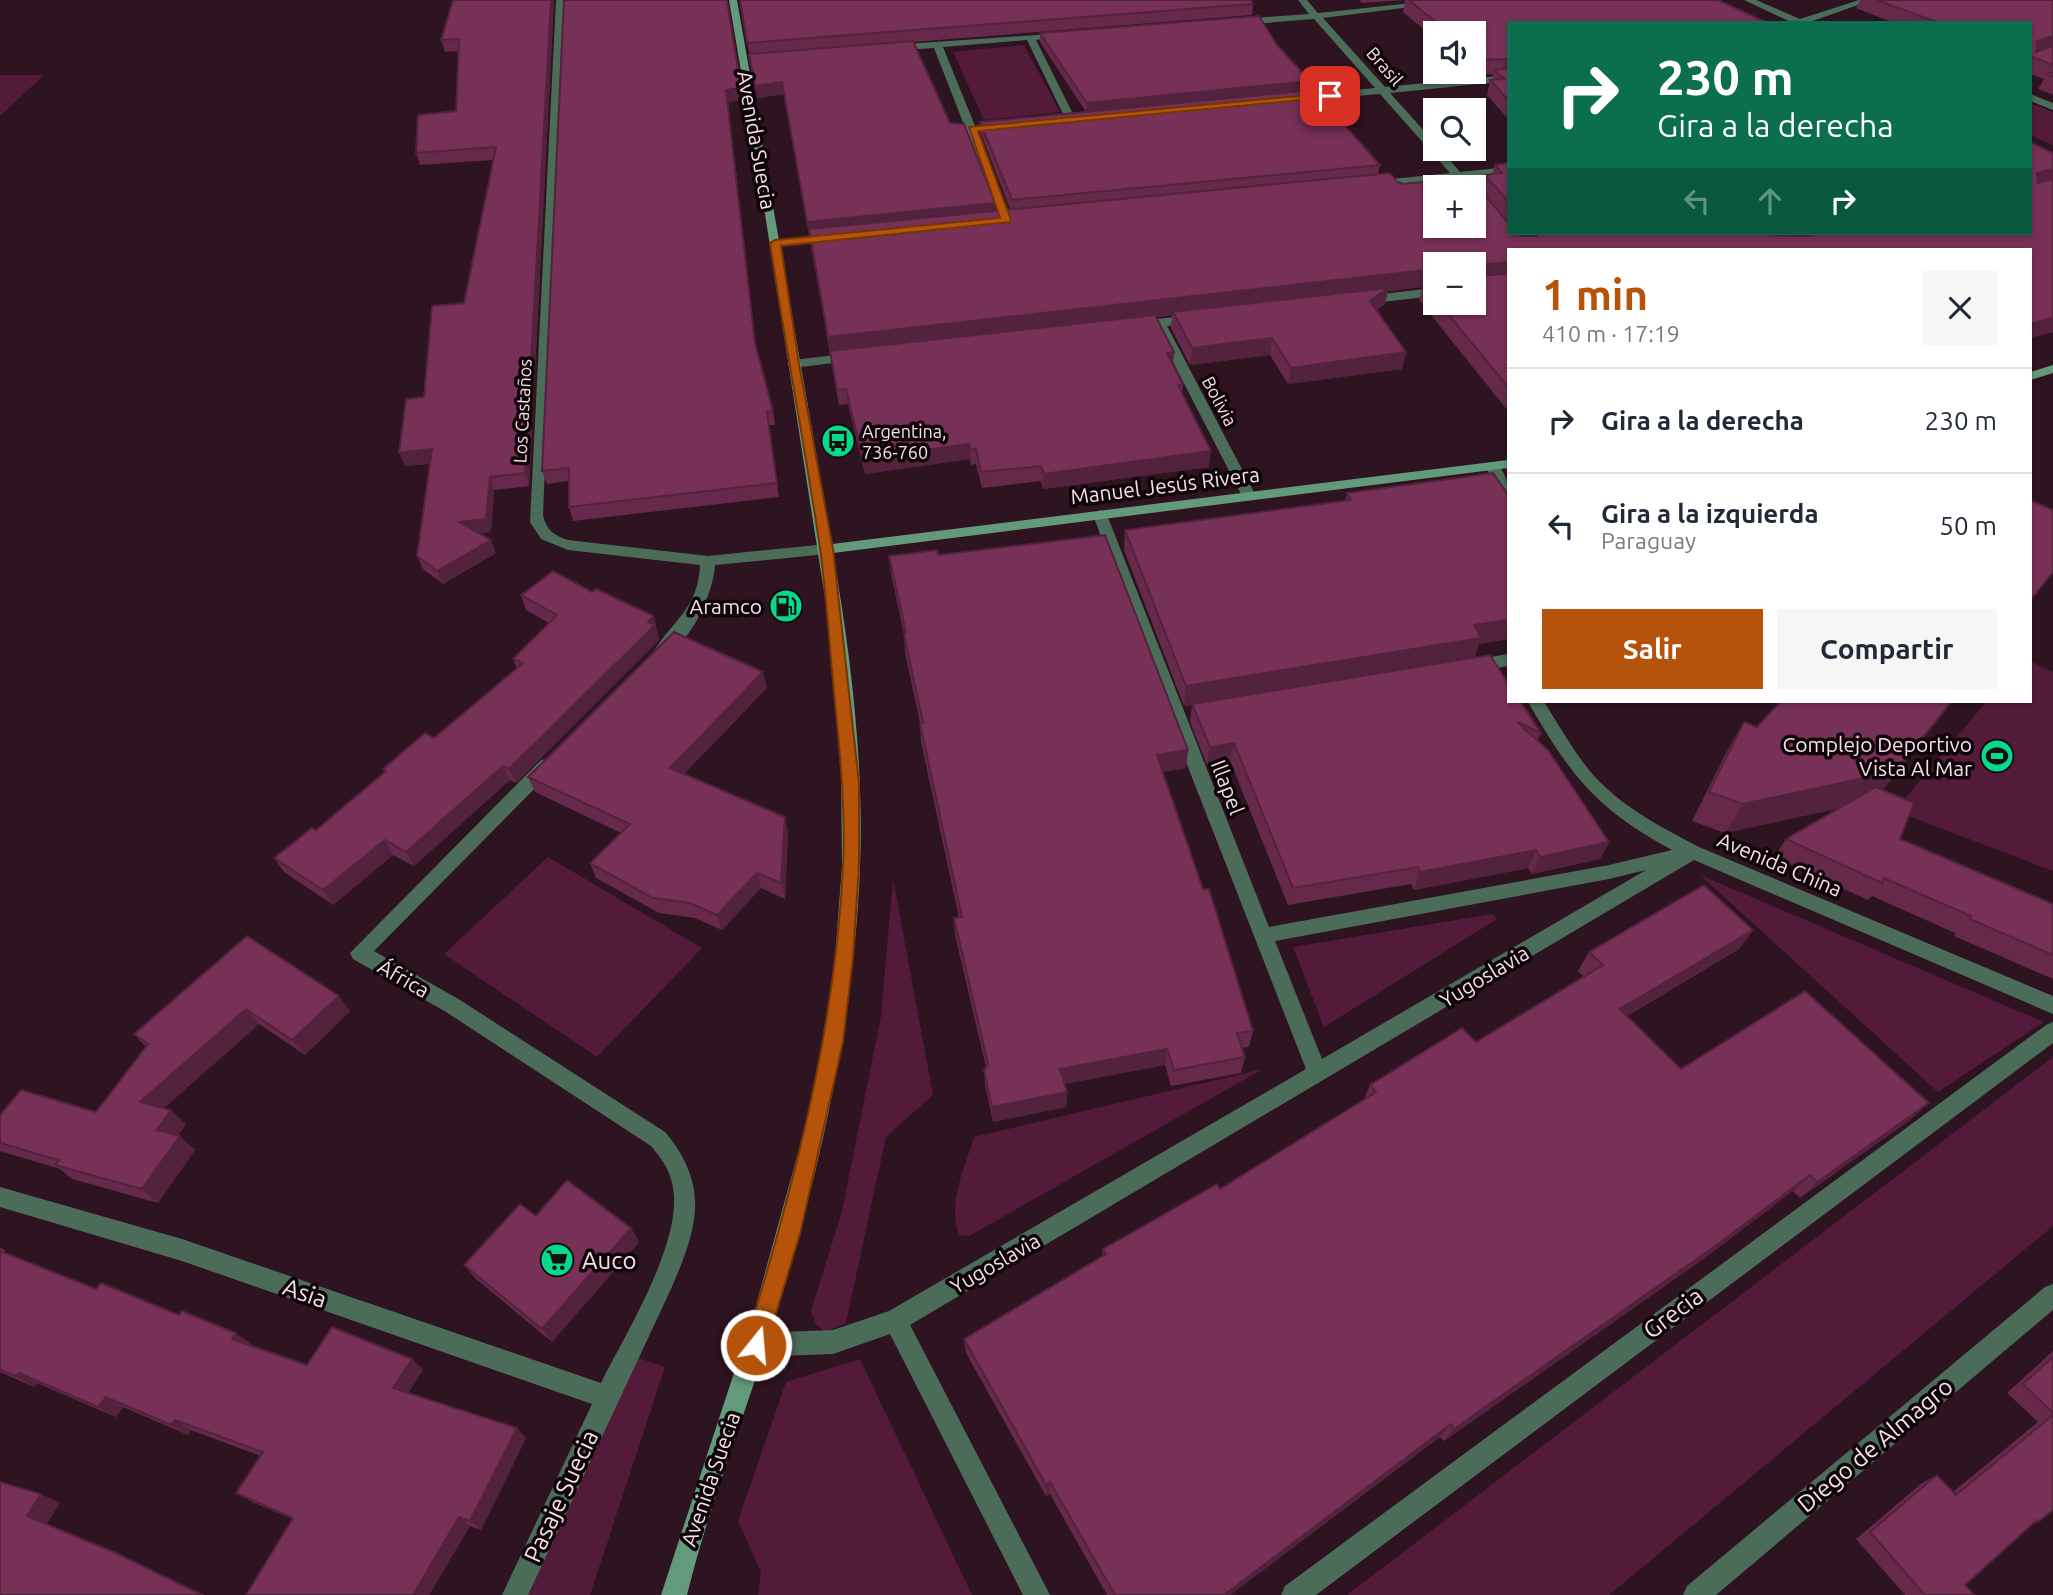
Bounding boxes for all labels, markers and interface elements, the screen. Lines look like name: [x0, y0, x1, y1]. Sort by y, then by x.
map controls: [1423, 21, 1486, 315]
button: sound: [1423, 21, 1486, 84]
street label: Brasil: [1363, 43, 1407, 90]
icon: right: [1542, 49, 1633, 140]
text: 230 m: [1657, 49, 1794, 104]
pin: [1300, 66, 1360, 126]
street label: Avenida Suecia: [733, 69, 781, 211]
icon: arrive: [1311, 77, 1349, 115]
button: search: [1423, 98, 1486, 161]
text: Gira a la derecha: [1657, 107, 1894, 143]
button: +: [1423, 175, 1486, 238]
icon: left: [1678, 182, 1716, 220]
icon: ahead: [1751, 182, 1789, 220]
icon: right: [1824, 182, 1862, 220]
button: −: [1423, 252, 1486, 315]
text: 1 min: [1542, 271, 1648, 318]
button: close: [1923, 271, 1997, 345]
text: 410 m · 17:19: [1542, 321, 1680, 346]
street label: Los Castaños: [509, 358, 535, 464]
street label: Bolivia: [1199, 373, 1241, 429]
icon: right: [1542, 402, 1580, 440]
text: Gira a la derecha: [1601, 406, 1804, 435]
text: 230 m: [1925, 406, 1997, 435]
place label: Argentina, 736-760: [862, 421, 946, 462]
bus stop icon: Argentina, 736-760: [819, 422, 857, 460]
street label: Manuel Jesús Rivera: [1069, 461, 1261, 509]
text: Gira a la izquierda: [1601, 499, 1819, 528]
icon: left: [1542, 507, 1580, 545]
text: 50 m: [1939, 511, 1997, 540]
text: Paraguay: [1601, 528, 1696, 553]
fuel station icon: Aramco: [767, 587, 805, 625]
place label: Aramco: [690, 594, 762, 618]
button: Salir: [1542, 609, 1763, 689]
button: Compartir: [1777, 609, 1997, 689]
place label: Complejo Deportivo Vista Al Mar: [1782, 732, 1972, 780]
sports icon: Complejo Deportivo Vista Al Mar: [1978, 737, 2016, 775]
street label: Illapel: [1207, 756, 1249, 818]
street label: Avenida China: [1714, 827, 1846, 901]
street label: Yugoslavia: [1435, 940, 1533, 1012]
street label: África: [374, 954, 434, 1002]
street label: Yugoslavia: [946, 1228, 1044, 1298]
supermarket icon: Auco: [538, 1241, 576, 1279]
place label: Auco: [582, 1247, 636, 1274]
street label: Asia: [280, 1273, 330, 1313]
street label: Grecia: [1638, 1282, 1708, 1344]
position arrow: [719, 1308, 793, 1382]
street label: Diego de Almagro: [1792, 1372, 1958, 1518]
street label: Avenida Suecia: [676, 1409, 744, 1549]
street label: Pasaje Suecia: [519, 1426, 603, 1566]

